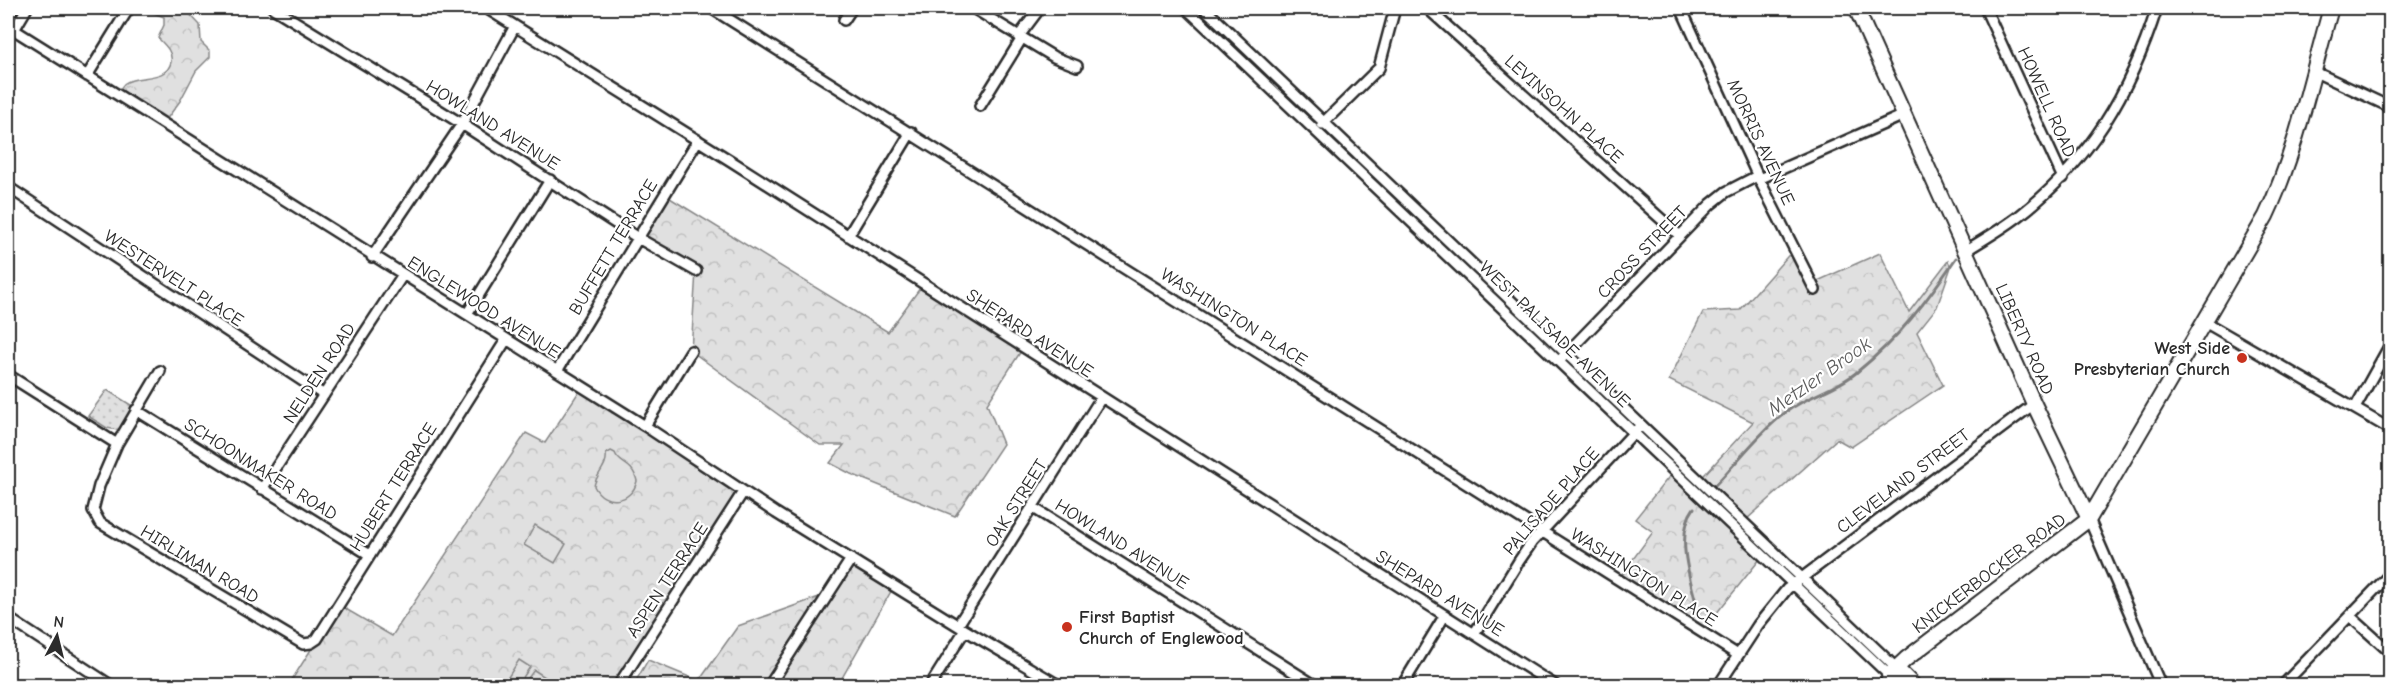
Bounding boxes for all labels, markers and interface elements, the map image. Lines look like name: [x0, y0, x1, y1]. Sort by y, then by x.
street label: HOWELL ROAD: [2013, 44, 2080, 161]
street label: LEVINSOHN PLACE: [1500, 51, 1627, 168]
street label: HOWLAND AVENUE: [422, 76, 564, 175]
street label: MORRIS AVENUE: [1722, 76, 1799, 209]
street label: BUFFETT TERRACE: [565, 176, 662, 319]
street label: CROSS STREET: [1593, 201, 1692, 303]
street label: WESTERVELT PLACE: [100, 225, 248, 331]
street label: ENGLEWOOD AVENUE: [403, 252, 564, 363]
street label: WEST PALISADE AVENUE: [1475, 257, 1635, 412]
street label: WASHINGTON PLACE: [1156, 264, 1311, 371]
street label: LIBERTY ROAD: [1991, 281, 2058, 398]
street label: SHEPARD AVENUE: [962, 285, 1097, 382]
street label: NELDEN ROAD: [279, 319, 360, 428]
water label: Metzler Brook: [1762, 332, 1876, 421]
place label: West Side Presbyterian Church: [2074, 338, 2230, 380]
marker: West Side Presbyterian Church: [2235, 351, 2249, 365]
street label: SCHOONMAKER ROAD: [180, 414, 341, 525]
street label: HUBERT TERRACE: [345, 419, 442, 555]
street label: CLEVELAND STREET: [1833, 424, 1974, 538]
street label: PALISADE PLACE: [1499, 443, 1604, 559]
street label: OAK STREET: [981, 455, 1052, 551]
street label: HOWLAND AVENUE: [1051, 495, 1193, 594]
street label: KNICKERBOCKER ROAD: [1908, 509, 2070, 638]
street label: ASPEN TERRACE: [622, 519, 713, 642]
street label: HIRLIMAN ROAD: [137, 521, 263, 608]
street label: WASHINGTON PLACE: [1566, 524, 1721, 631]
street label: SHEPARD AVENUE: [1372, 546, 1508, 641]
north arrow: [27, 606, 87, 666]
place label: First Baptist Church of Englewood: [1079, 607, 1244, 649]
text: N: [52, 613, 65, 632]
marker: First Baptist Church of Englewood: [1060, 620, 1074, 634]

